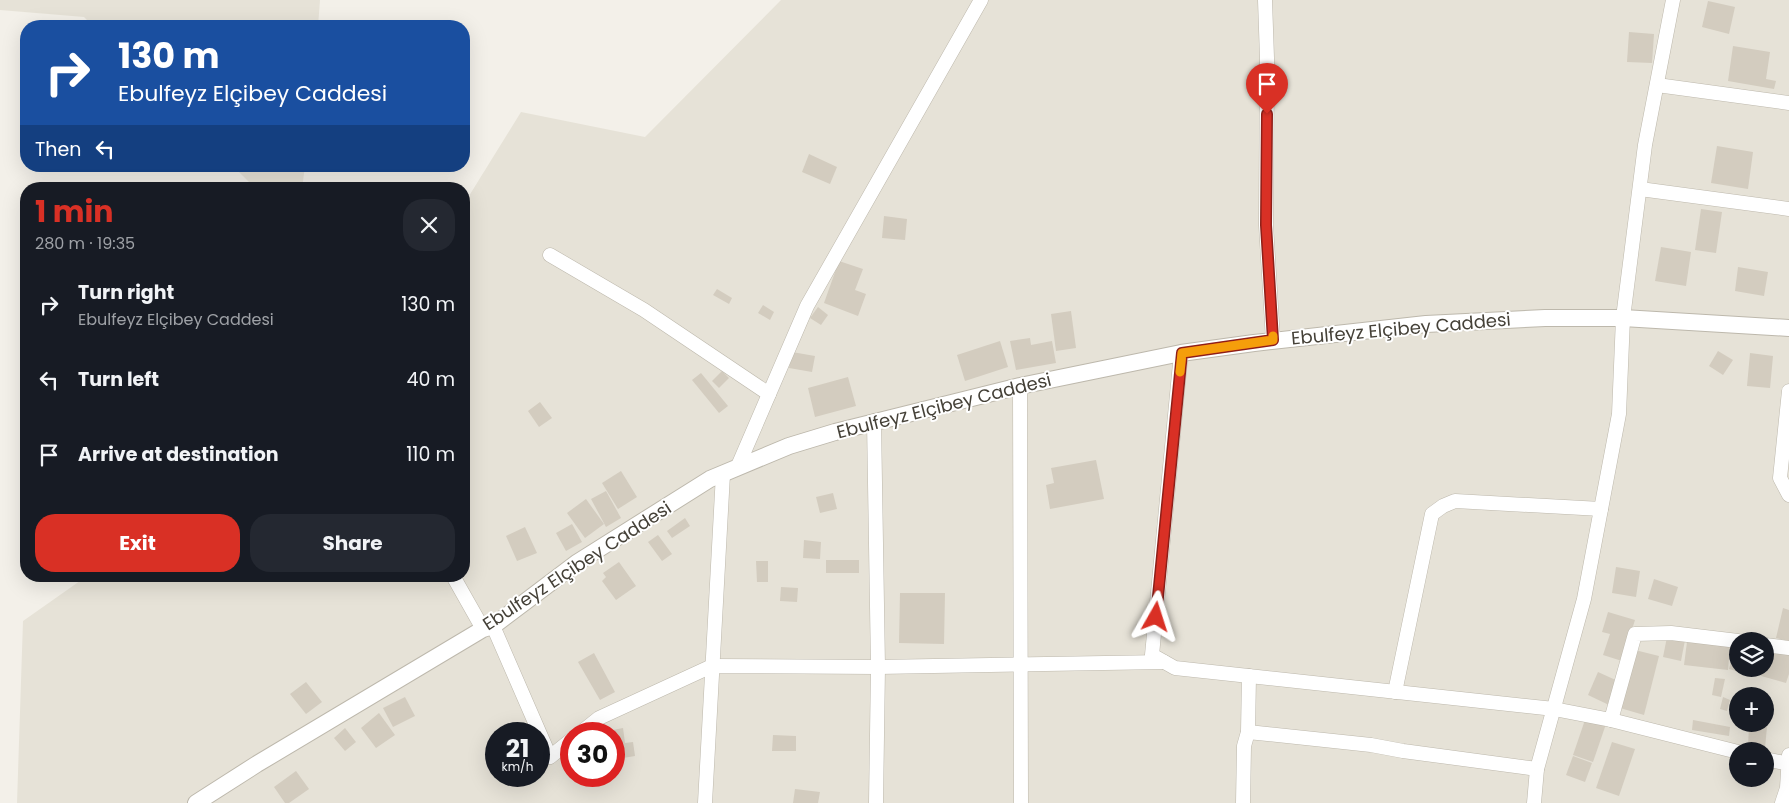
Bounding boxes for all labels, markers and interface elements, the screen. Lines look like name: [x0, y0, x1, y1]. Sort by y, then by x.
text: 130 m: [118, 31, 220, 80]
icon: right: [35, 40, 100, 105]
pin: [1246, 63, 1288, 114]
icon: arrive: [1253, 70, 1281, 98]
text: Ebulfeyz Elçibey Caddesi: [118, 78, 387, 109]
icon: left: [91, 135, 119, 163]
text: Then: [35, 136, 81, 163]
text: 1 min: [35, 190, 113, 233]
button: close: [403, 199, 455, 251]
text: 280 m · 19:35: [35, 232, 135, 255]
text: Turn right: [78, 279, 174, 306]
icon: right: [35, 291, 63, 319]
text: 130 m: [401, 291, 455, 318]
street label: Ebulfeyz Elçibey Caddesi: [1290, 306, 1512, 351]
text: Ebulfeyz Elçibey Caddesi: [78, 308, 274, 331]
icon: left: [35, 366, 63, 394]
text: Turn left: [78, 366, 159, 393]
text: 40 m: [406, 366, 455, 393]
street label: Ebulfeyz Elçibey Caddesi: [834, 367, 1054, 444]
icon: arrive: [35, 441, 63, 469]
text: Arrive at destination: [78, 441, 279, 468]
text: 110 m: [406, 441, 455, 468]
street label: Ebulfeyz Elçibey Caddesi: [478, 495, 676, 636]
button: Exit: [35, 514, 240, 572]
button: Share: [250, 514, 455, 572]
position arrow: [1129, 590, 1181, 642]
map controls: [1729, 632, 1774, 787]
button: layers: [1729, 632, 1774, 677]
button: +: [1729, 687, 1774, 732]
speed limit sign: 30: [560, 722, 625, 787]
text: 21: [506, 731, 529, 766]
button: −: [1729, 742, 1774, 787]
text: km/h: [502, 758, 533, 775]

